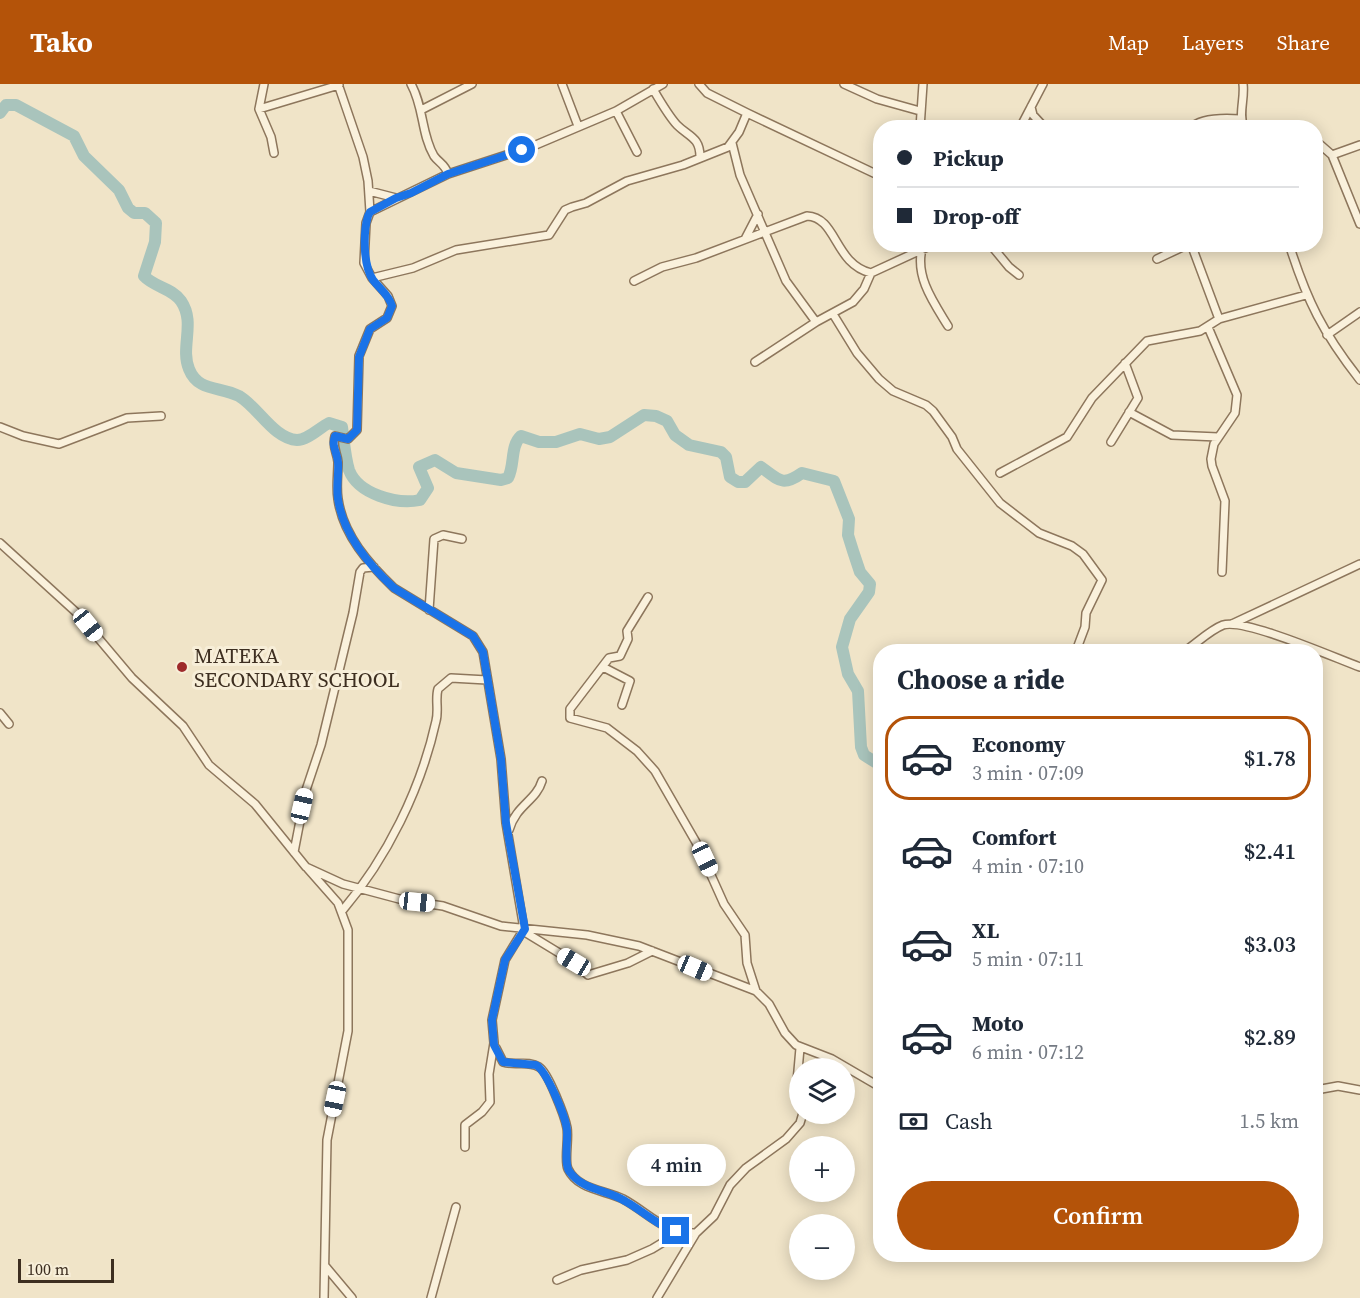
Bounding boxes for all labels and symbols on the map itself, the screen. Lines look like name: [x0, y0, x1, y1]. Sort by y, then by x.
route start: [508, 136, 535, 163]
car: [70, 605, 106, 645]
place label: MATEKA SECONDARY SCHOOL: [194, 641, 400, 694]
marker: MATEKA SECONDARY SCHOOL: [175, 660, 189, 674]
car: [289, 786, 315, 826]
car: [689, 839, 721, 879]
car: [398, 891, 436, 913]
car: [554, 945, 594, 979]
car: [675, 953, 715, 983]
car: [322, 1080, 348, 1118]
callout: 4 min: [626, 1144, 726, 1186]
route end: [662, 1217, 689, 1244]
scale bar: [18, 1256, 114, 1284]

